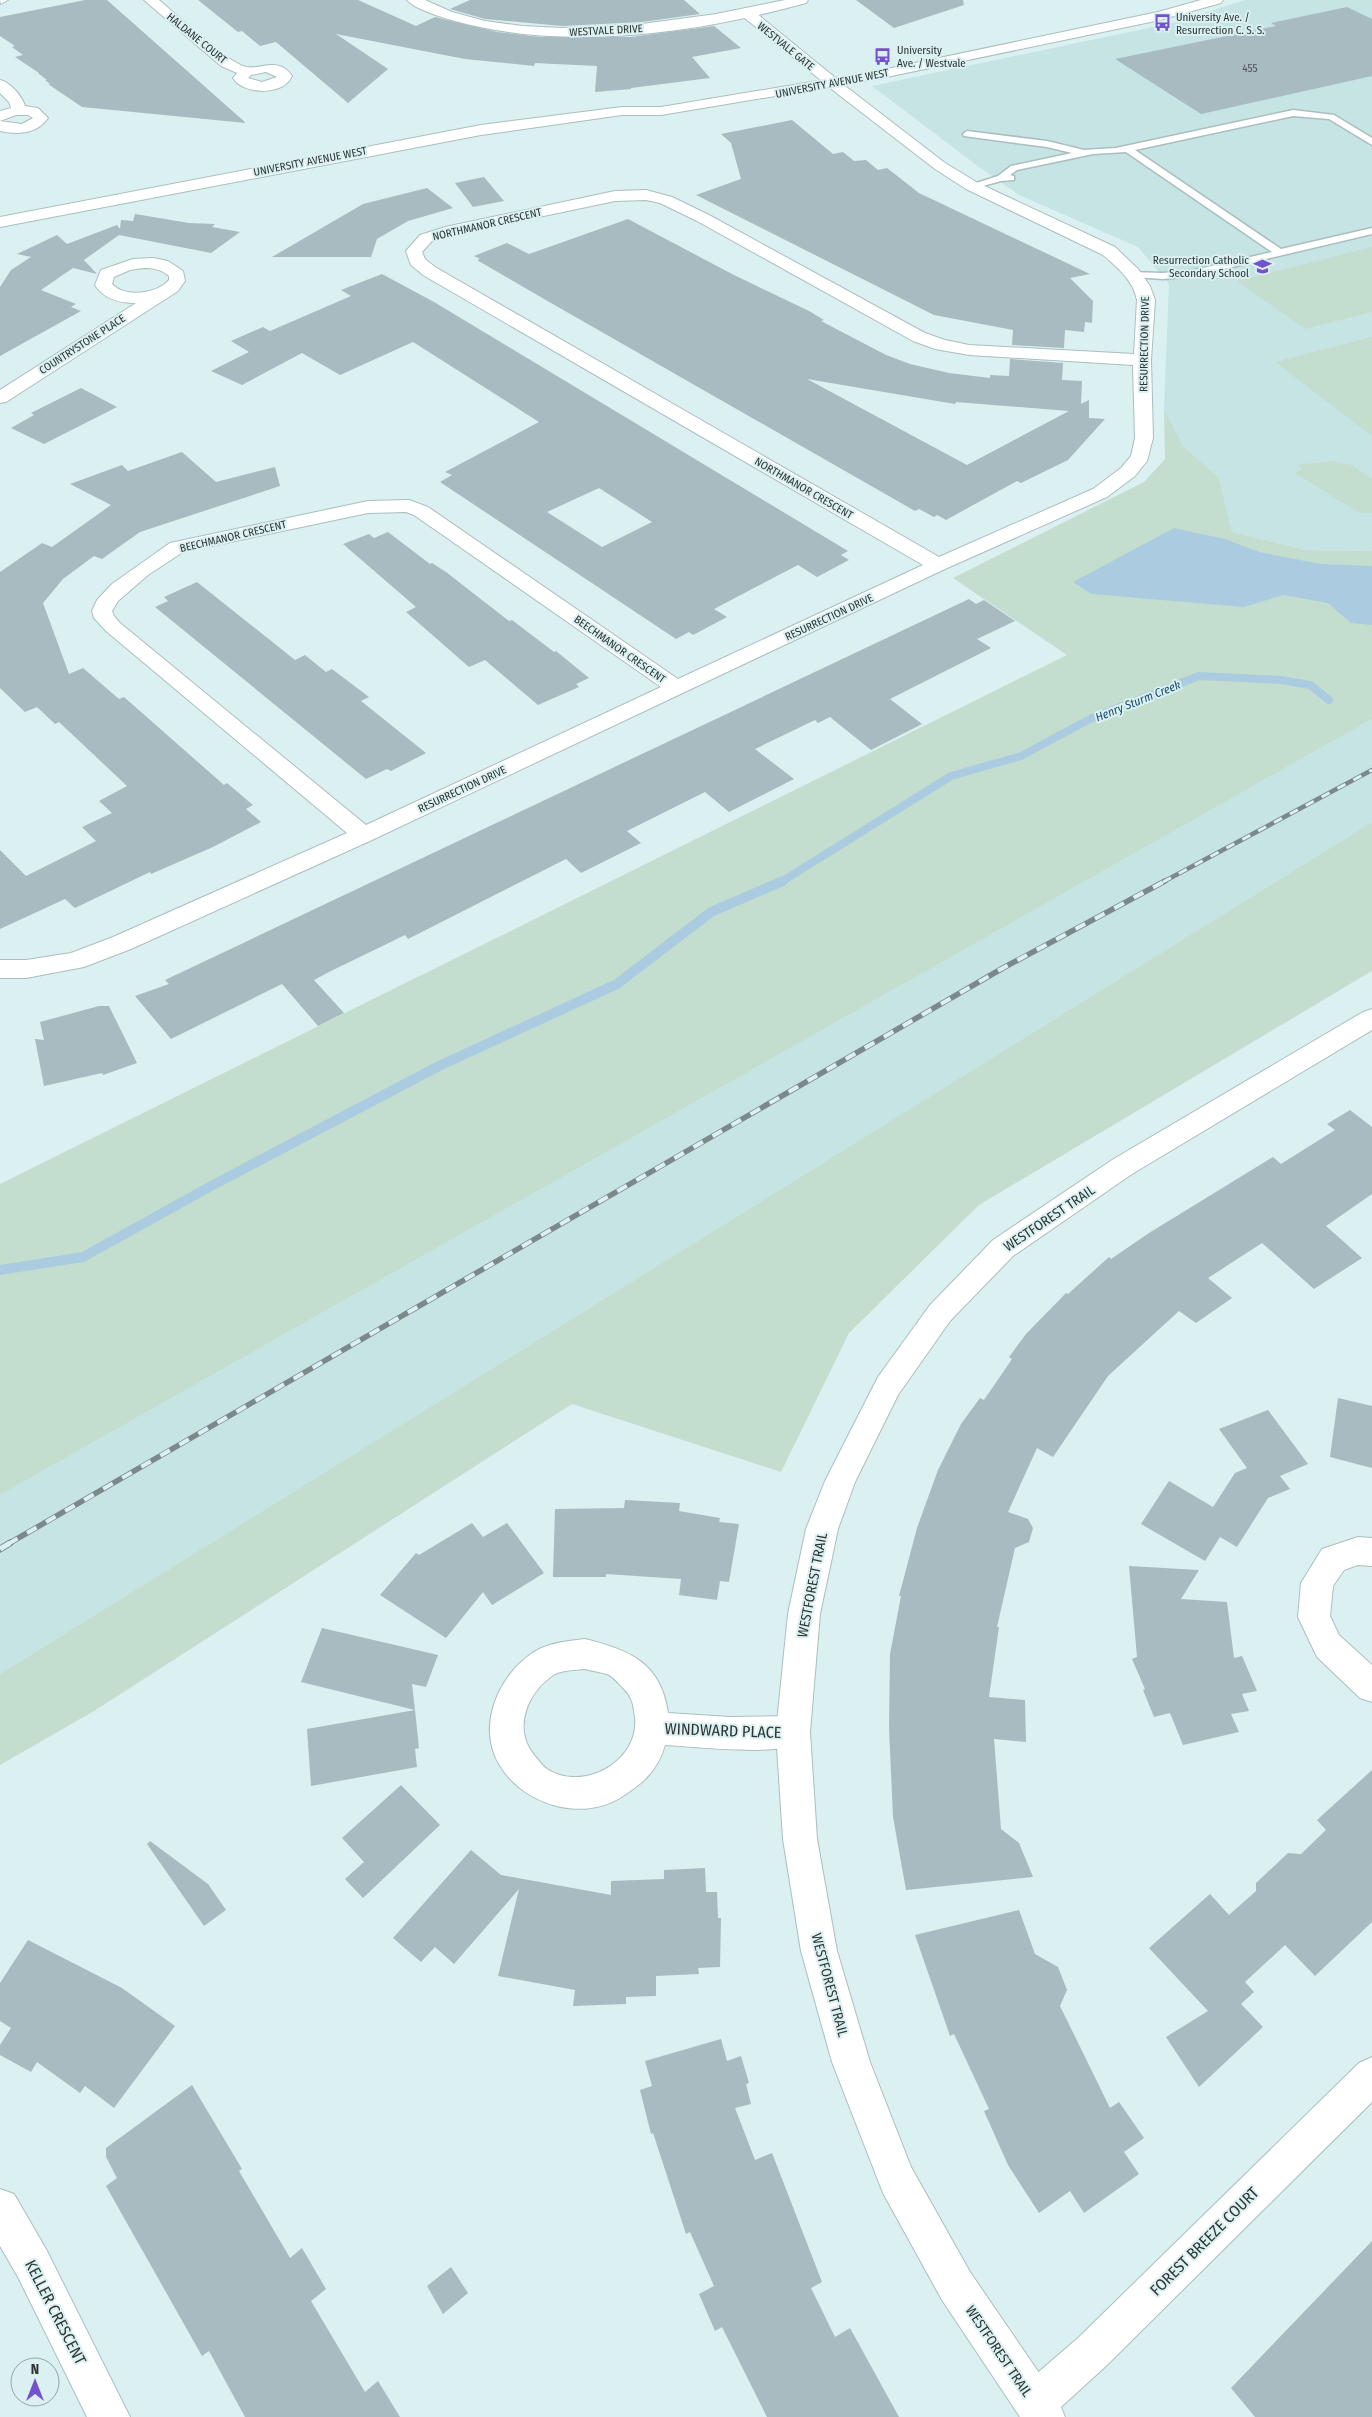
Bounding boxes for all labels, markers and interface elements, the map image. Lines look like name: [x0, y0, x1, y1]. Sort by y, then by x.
street label: HALDANE COURT: [164, 10, 230, 67]
place label: University Ave. / Resurrection C. S. S.: [1176, 11, 1264, 37]
bus stop icon: University Ave. / Resurrection C. S. S.: [1152, 13, 1172, 33]
street label: WESTVALE GATE: [755, 20, 817, 73]
street label: WESTVALE DRIVE: [569, 22, 643, 39]
place label: University Ave. / Westvale: [897, 44, 966, 70]
bus stop icon: University Ave. / Westvale: [873, 46, 893, 66]
house number: 455: [1242, 62, 1258, 75]
street label: UNIVERSITY AVENUE WEST: [774, 66, 891, 101]
street label: UNIVERSITY AVENUE WEST: [252, 144, 369, 179]
street label: NORTHMANOR CRESCENT: [431, 205, 544, 243]
place label: Resurrection Catholic Secondary School: [1153, 254, 1249, 280]
school or university icon: Resurrection Catholic Secondary School: [1253, 256, 1273, 276]
street label: RESURRECTION DRIVE: [1137, 296, 1152, 392]
street label: COUNTRYSTONE PLACE: [37, 312, 128, 377]
street label: NORTHMANOR CRESCENT: [752, 455, 856, 522]
street label: BEECHMANOR CRESCENT: [179, 518, 288, 555]
street label: RESURRECTION DRIVE: [783, 591, 875, 644]
street label: BEECHMANOR CRESCENT: [571, 613, 669, 686]
water label: Henry Sturm Creek: [1093, 678, 1183, 724]
street label: RESURRECTION DRIVE: [416, 763, 508, 816]
street label: WESTFOREST TRAIL: [1000, 1182, 1098, 1255]
street label: WESTFOREST TRAIL: [794, 1531, 831, 1639]
street label: WINDWARD PLACE: [664, 1719, 782, 1742]
street label: WESTFOREST TRAIL: [808, 1931, 852, 2039]
street label: FOREST BREEZE COURT: [1146, 2183, 1263, 2300]
street label: KELLER CRESCENT: [21, 2256, 91, 2368]
street label: WESTFOREST TRAIL: [962, 2302, 1035, 2400]
north arrow: [10, 2357, 60, 2407]

